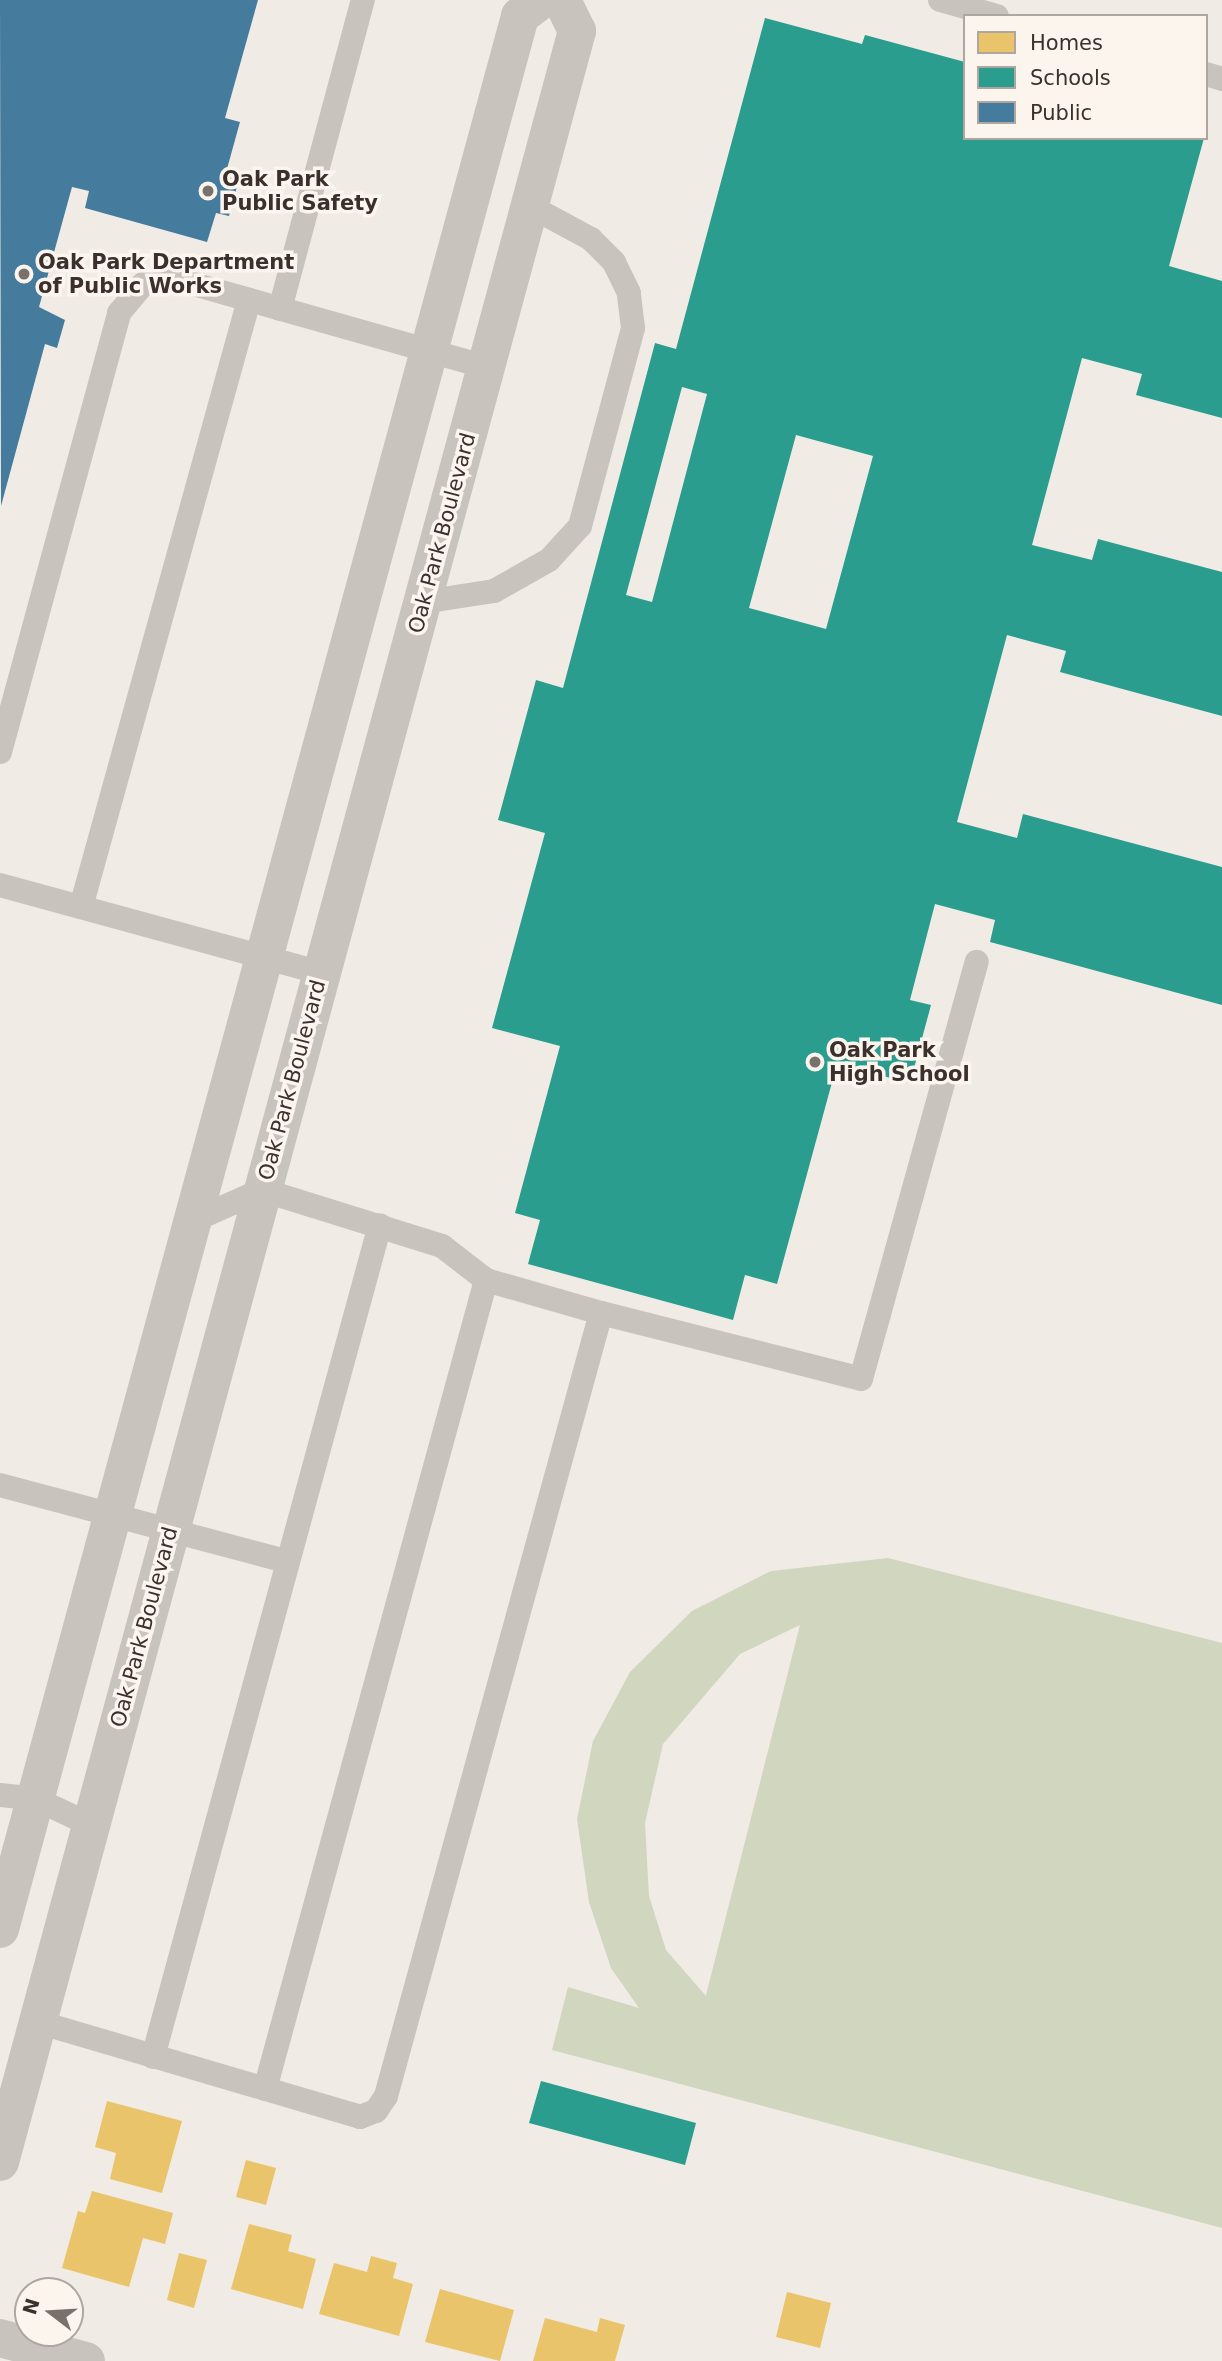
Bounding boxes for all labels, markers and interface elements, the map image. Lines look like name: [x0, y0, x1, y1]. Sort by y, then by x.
legend: [963, 14, 1208, 140]
text: Homes: [1030, 31, 1103, 55]
text: Schools: [1030, 66, 1111, 90]
text: Public: [1030, 101, 1092, 125]
place label: Oak Park Public Safety: [222, 166, 378, 216]
marker: Oak Park Public Safety: [200, 183, 216, 199]
place label: Oak Park Department of Public Works: [38, 249, 294, 299]
marker: Oak Park Department of Public Works: [16, 266, 32, 282]
street label: Oak Park Boulevard: [403, 430, 481, 636]
street label: Oak Park Boulevard: [253, 977, 331, 1183]
place label: Oak Park High School: [829, 1037, 970, 1087]
marker: Oak Park High School: [807, 1054, 823, 1070]
street label: Oak Park Boulevard: [105, 1524, 183, 1730]
north arrow: [14, 2277, 84, 2347]
text: N: [18, 2296, 44, 2317]

